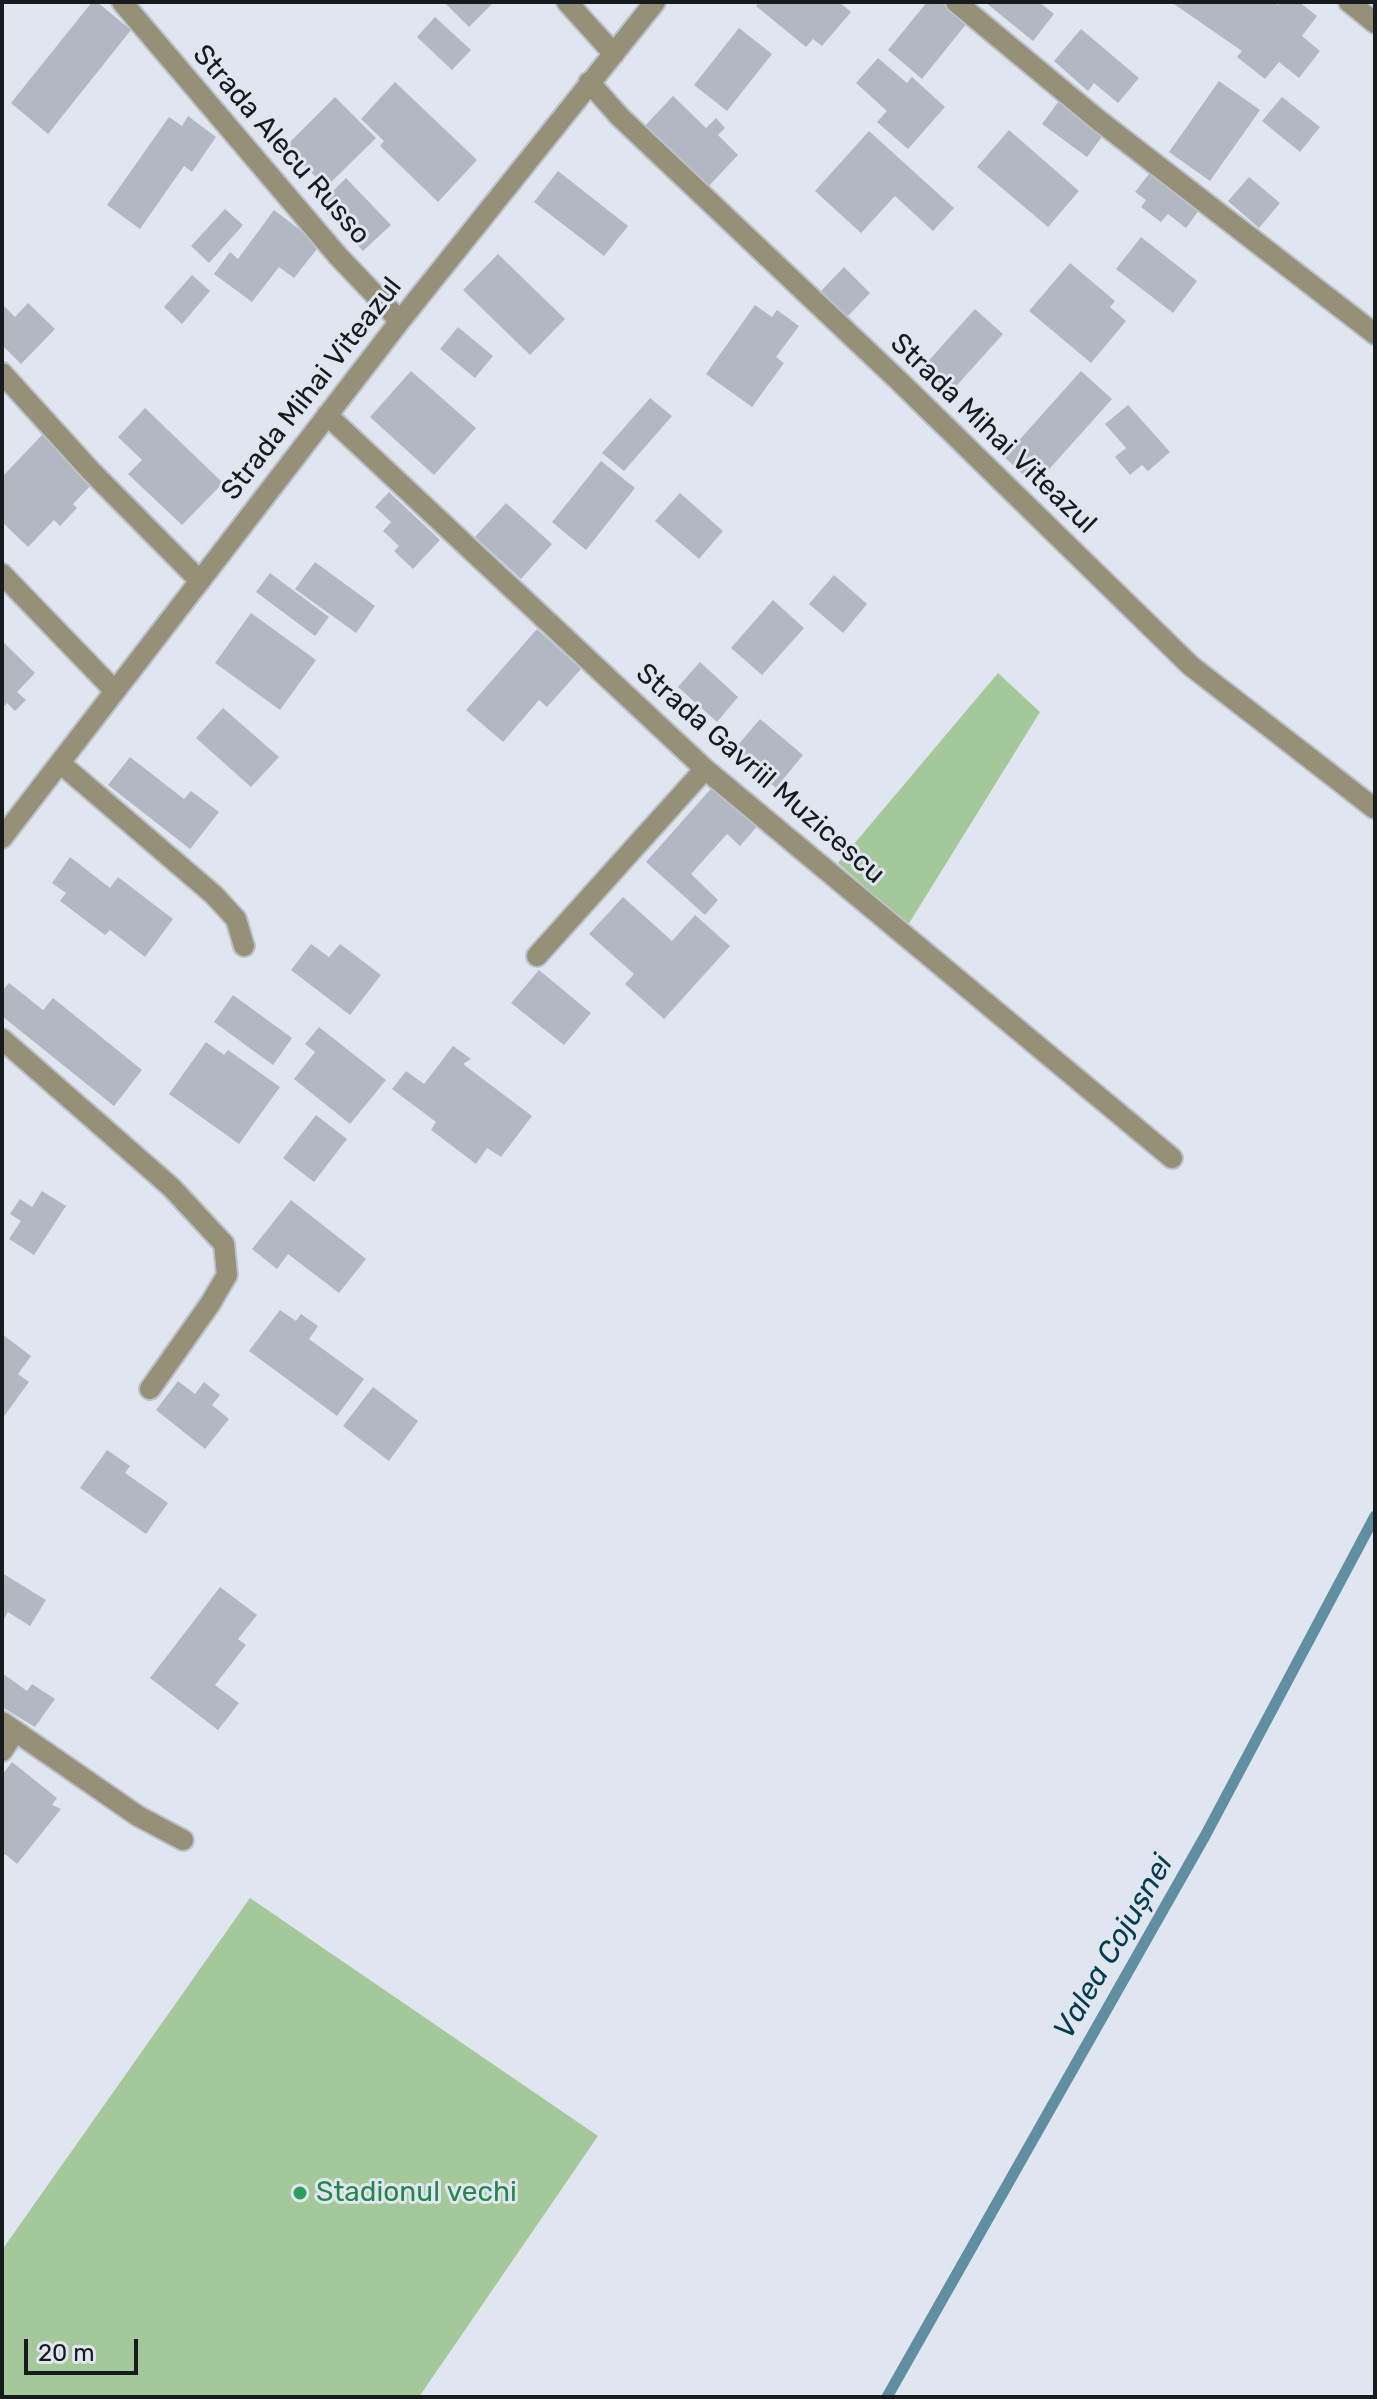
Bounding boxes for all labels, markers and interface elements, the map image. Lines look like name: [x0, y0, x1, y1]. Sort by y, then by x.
street label: Strada Alecu Russo: [185, 38, 377, 252]
street label: Strada Mihai Viteazul: [215, 271, 409, 507]
street label: Strada Mihai Viteazul: [883, 327, 1103, 541]
street label: Strada Gavriil Muzicescu: [629, 657, 891, 891]
water label: Valea Cojușnei: [1047, 1848, 1181, 2046]
place label: Stadionul vechi: [316, 2176, 517, 2210]
marker: Stadionul vechi: [291, 2184, 309, 2202]
scale bar: [28, 2323, 142, 2373]
text: 20 m: [38, 2339, 95, 2367]

